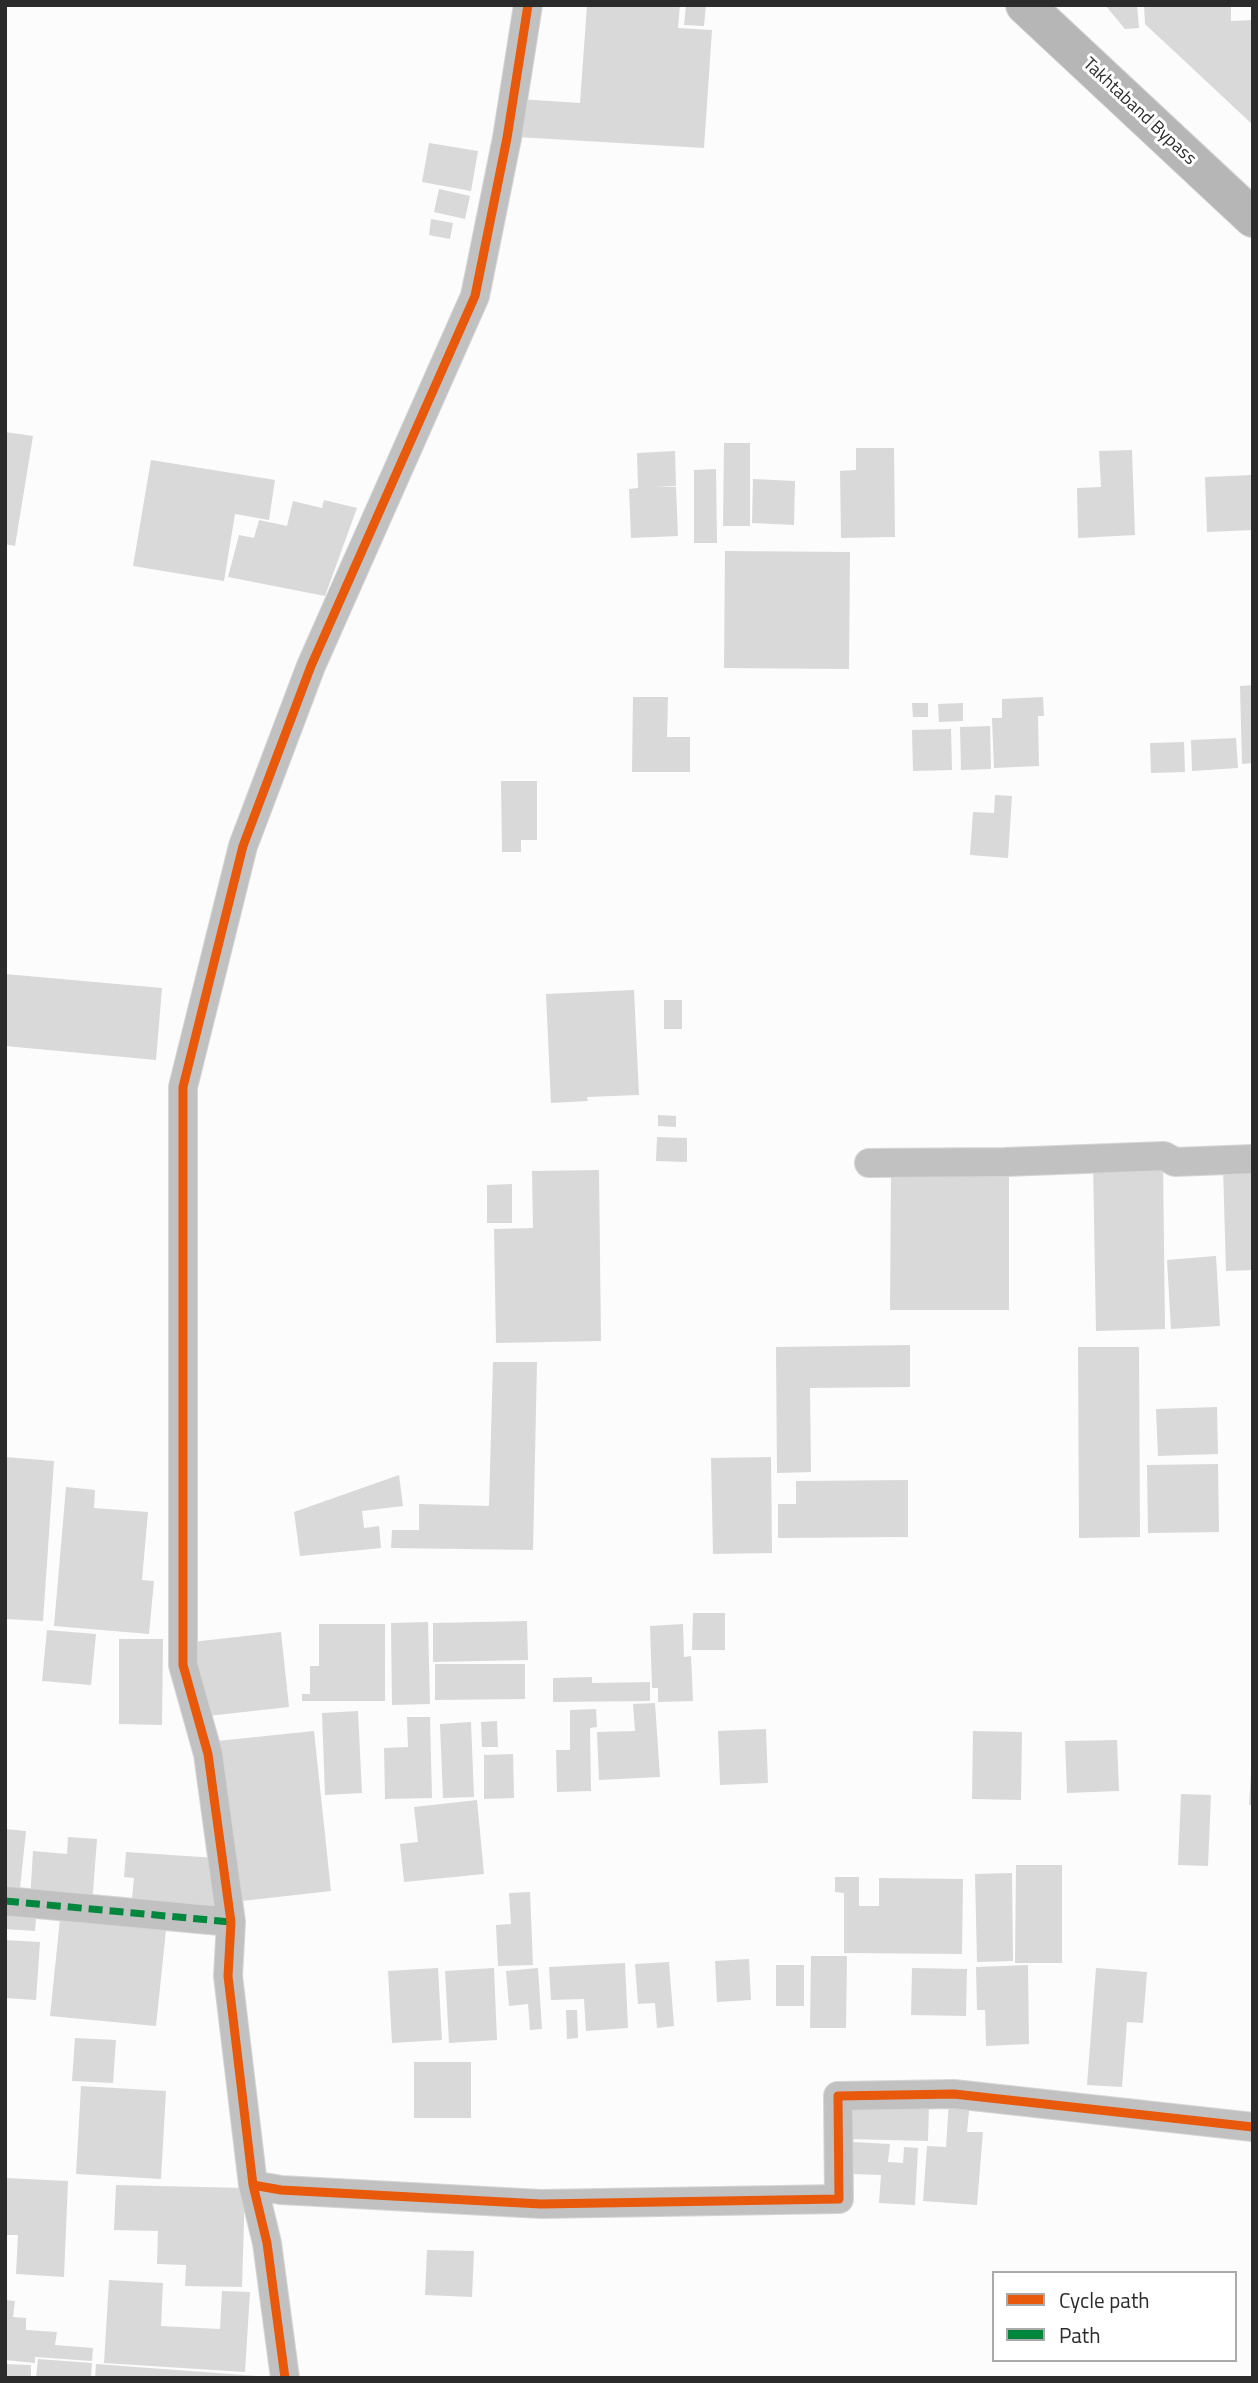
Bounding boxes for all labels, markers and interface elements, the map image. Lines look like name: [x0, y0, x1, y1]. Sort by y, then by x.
street label: Takhtaband Bypass: [1078, 54, 1200, 170]
legend: [992, 2271, 1237, 2362]
text: Cycle path: [1059, 2284, 1150, 2316]
text: Path: [1059, 2319, 1101, 2351]

